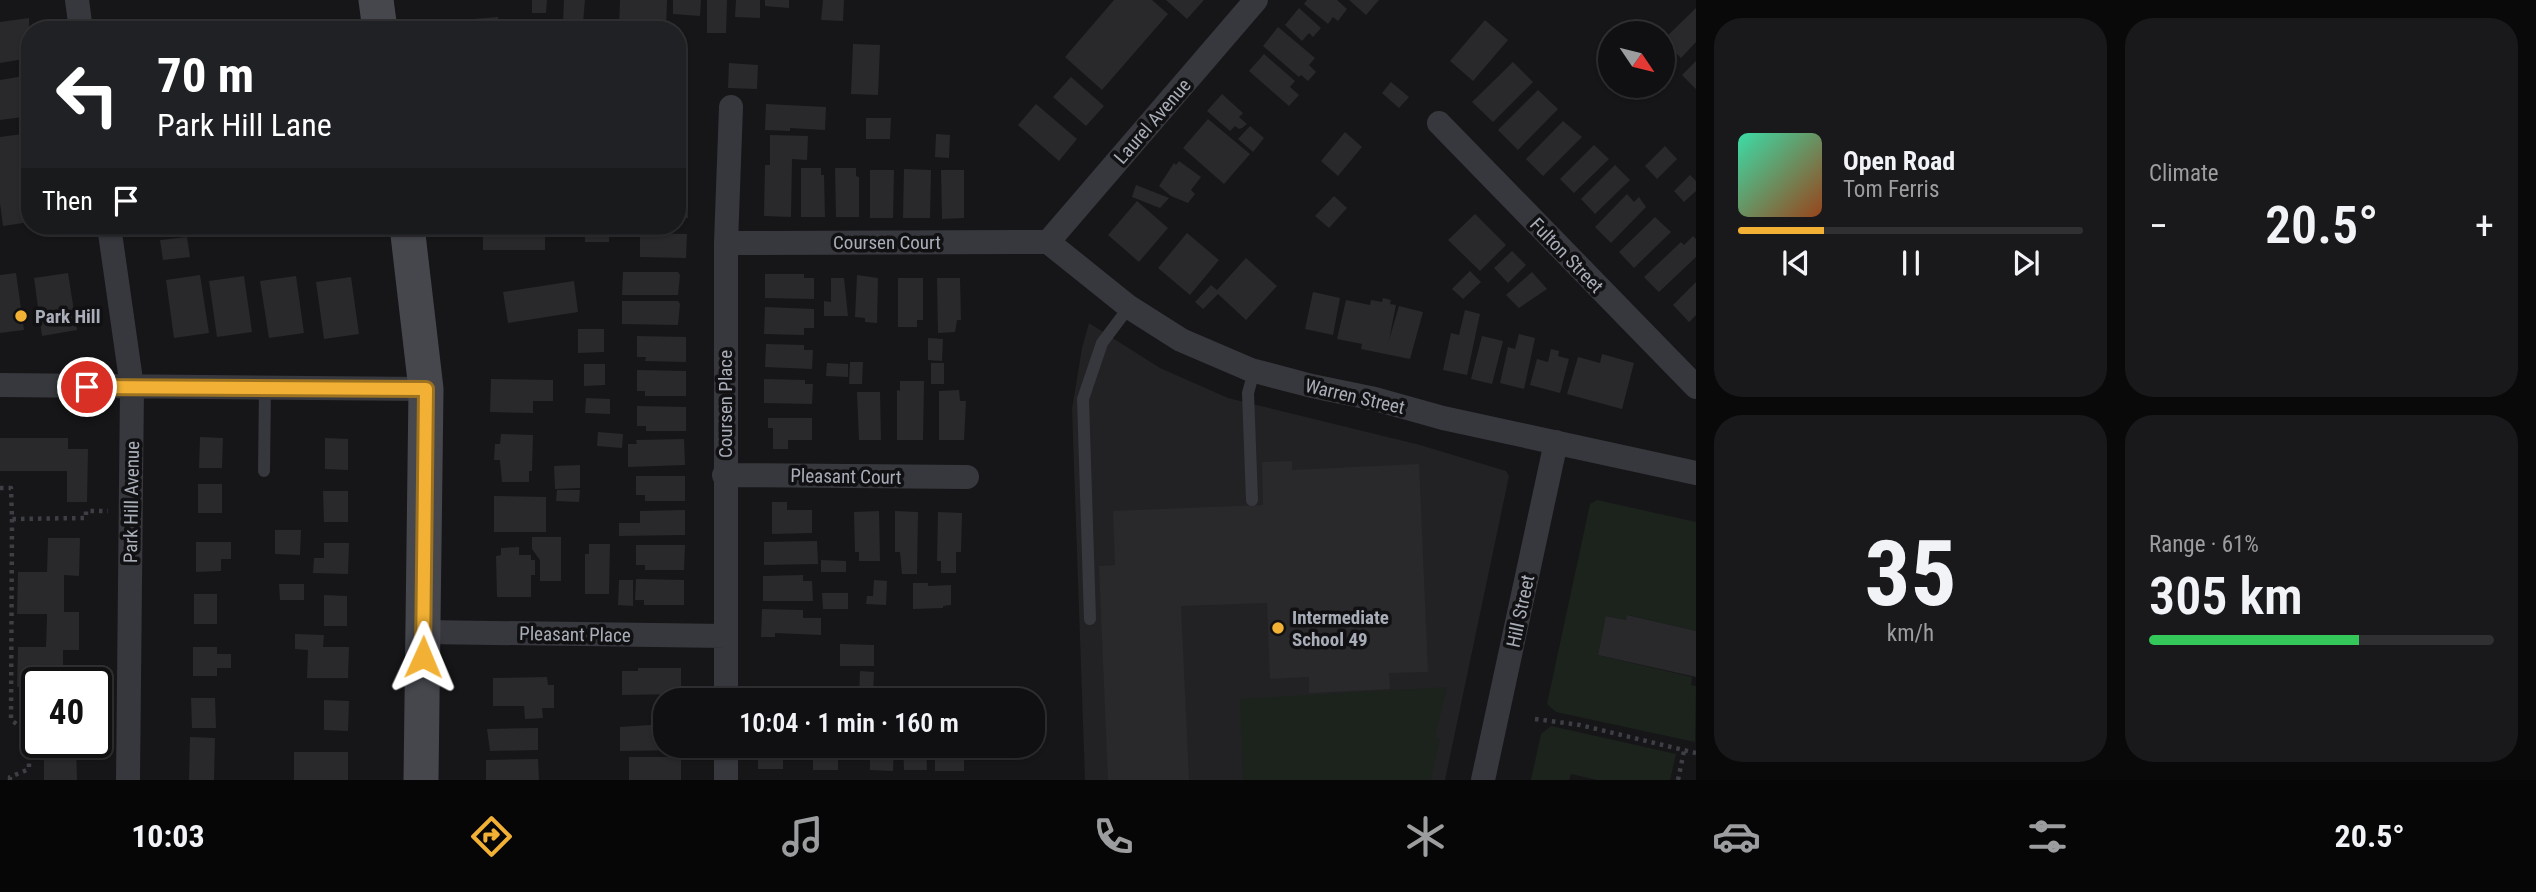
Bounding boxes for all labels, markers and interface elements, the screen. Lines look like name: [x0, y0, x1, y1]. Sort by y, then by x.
north arrow: [1598, 21, 1675, 98]
map controls: [1598, 21, 1675, 98]
text: 70 m: [157, 47, 254, 104]
icon: left: [42, 49, 133, 140]
street label: Laurel Avenue: [1109, 74, 1196, 169]
text: Park Hill Lane: [157, 106, 332, 144]
text: Open Road: [1843, 146, 1955, 176]
text: Climate: [2149, 160, 2219, 187]
text: Tom Ferris: [1843, 176, 1939, 203]
icon: arrive: [107, 182, 145, 220]
text: Then: [42, 186, 93, 216]
text: 20.5°: [2265, 195, 2378, 256]
text: −: [2149, 204, 2168, 248]
text: +: [2475, 204, 2494, 248]
street label: Fulton Street: [1525, 213, 1608, 298]
street label: Coursen Court: [833, 231, 941, 254]
icon: previous: [1777, 244, 1815, 282]
icon: pause: [1892, 244, 1930, 282]
icon: next: [2007, 244, 2045, 282]
place label: Park Hill: [35, 305, 100, 328]
marker: Park Hill: [13, 308, 29, 324]
street label: Coursen Place: [714, 350, 737, 458]
pin: [57, 357, 117, 417]
icon: arrive: [68, 368, 106, 406]
street label: Warren Street: [1303, 374, 1407, 419]
street label: Park Hill Avenue: [119, 441, 144, 563]
street label: Pleasant Court: [790, 464, 902, 489]
text: 35: [1865, 521, 1956, 627]
text: Range · 61%: [2149, 531, 2259, 558]
text: 305 km: [2149, 566, 2303, 627]
street label: Hill Street: [1502, 573, 1539, 650]
place label: Intermediate School 49: [1292, 606, 1389, 651]
position arrow: [386, 620, 460, 694]
marker: Intermediate School 49: [1270, 620, 1286, 636]
text: km/h: [1887, 620, 1934, 647]
street label: Pleasant Place: [519, 622, 631, 647]
speed limit sign: 40: [21, 667, 112, 758]
text: 10:04 · 1 min · 160 m: [739, 708, 959, 738]
icon: directions: [467, 812, 516, 861]
icon: music: [778, 812, 827, 861]
icon: phone: [1089, 812, 1138, 861]
icon: climate: [1401, 812, 1450, 861]
icon: car: [1712, 812, 1761, 861]
icon: filters: [2023, 812, 2072, 861]
text: 10:03: [131, 817, 205, 855]
text: 20.5°: [2335, 817, 2405, 855]

